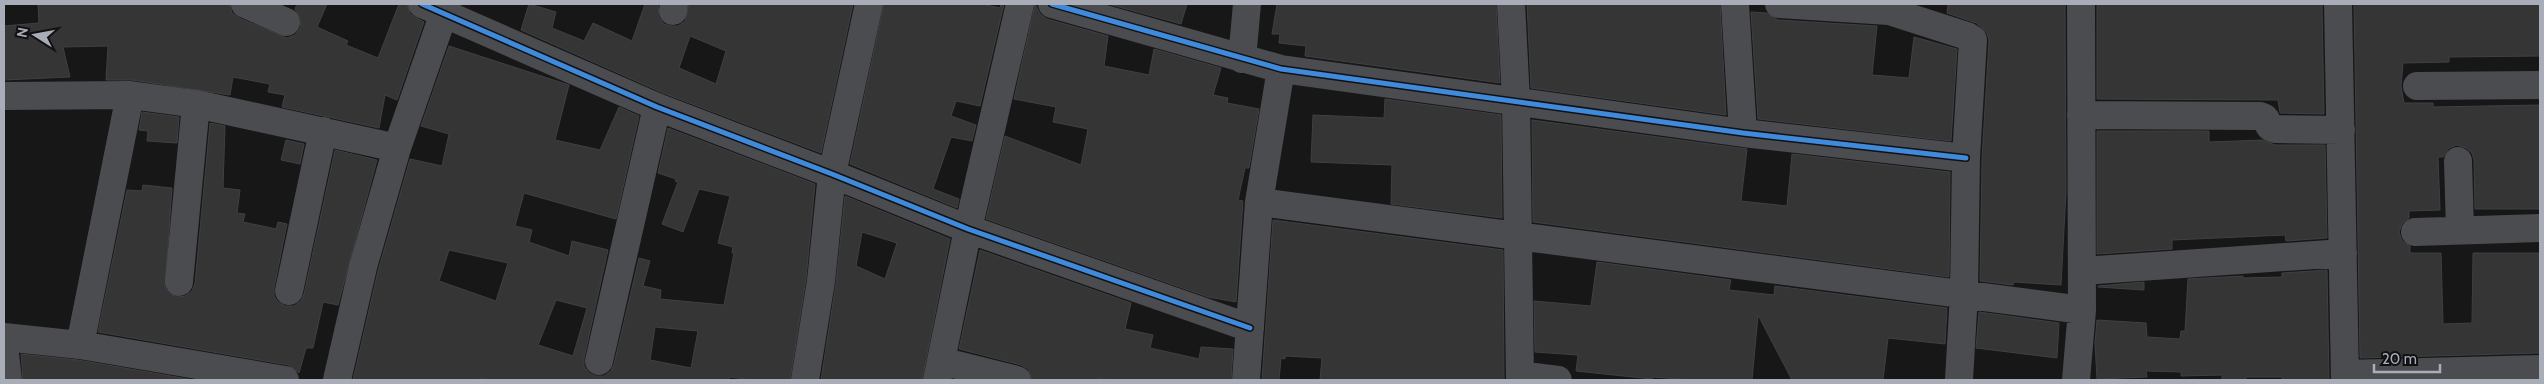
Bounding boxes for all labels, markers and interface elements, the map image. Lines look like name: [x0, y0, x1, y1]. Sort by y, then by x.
north arrow: [10, 10, 60, 60]
text: N: [12, 26, 32, 39]
scale bar: [2374, 342, 2440, 374]
text: 20 m: [2382, 350, 2417, 368]

